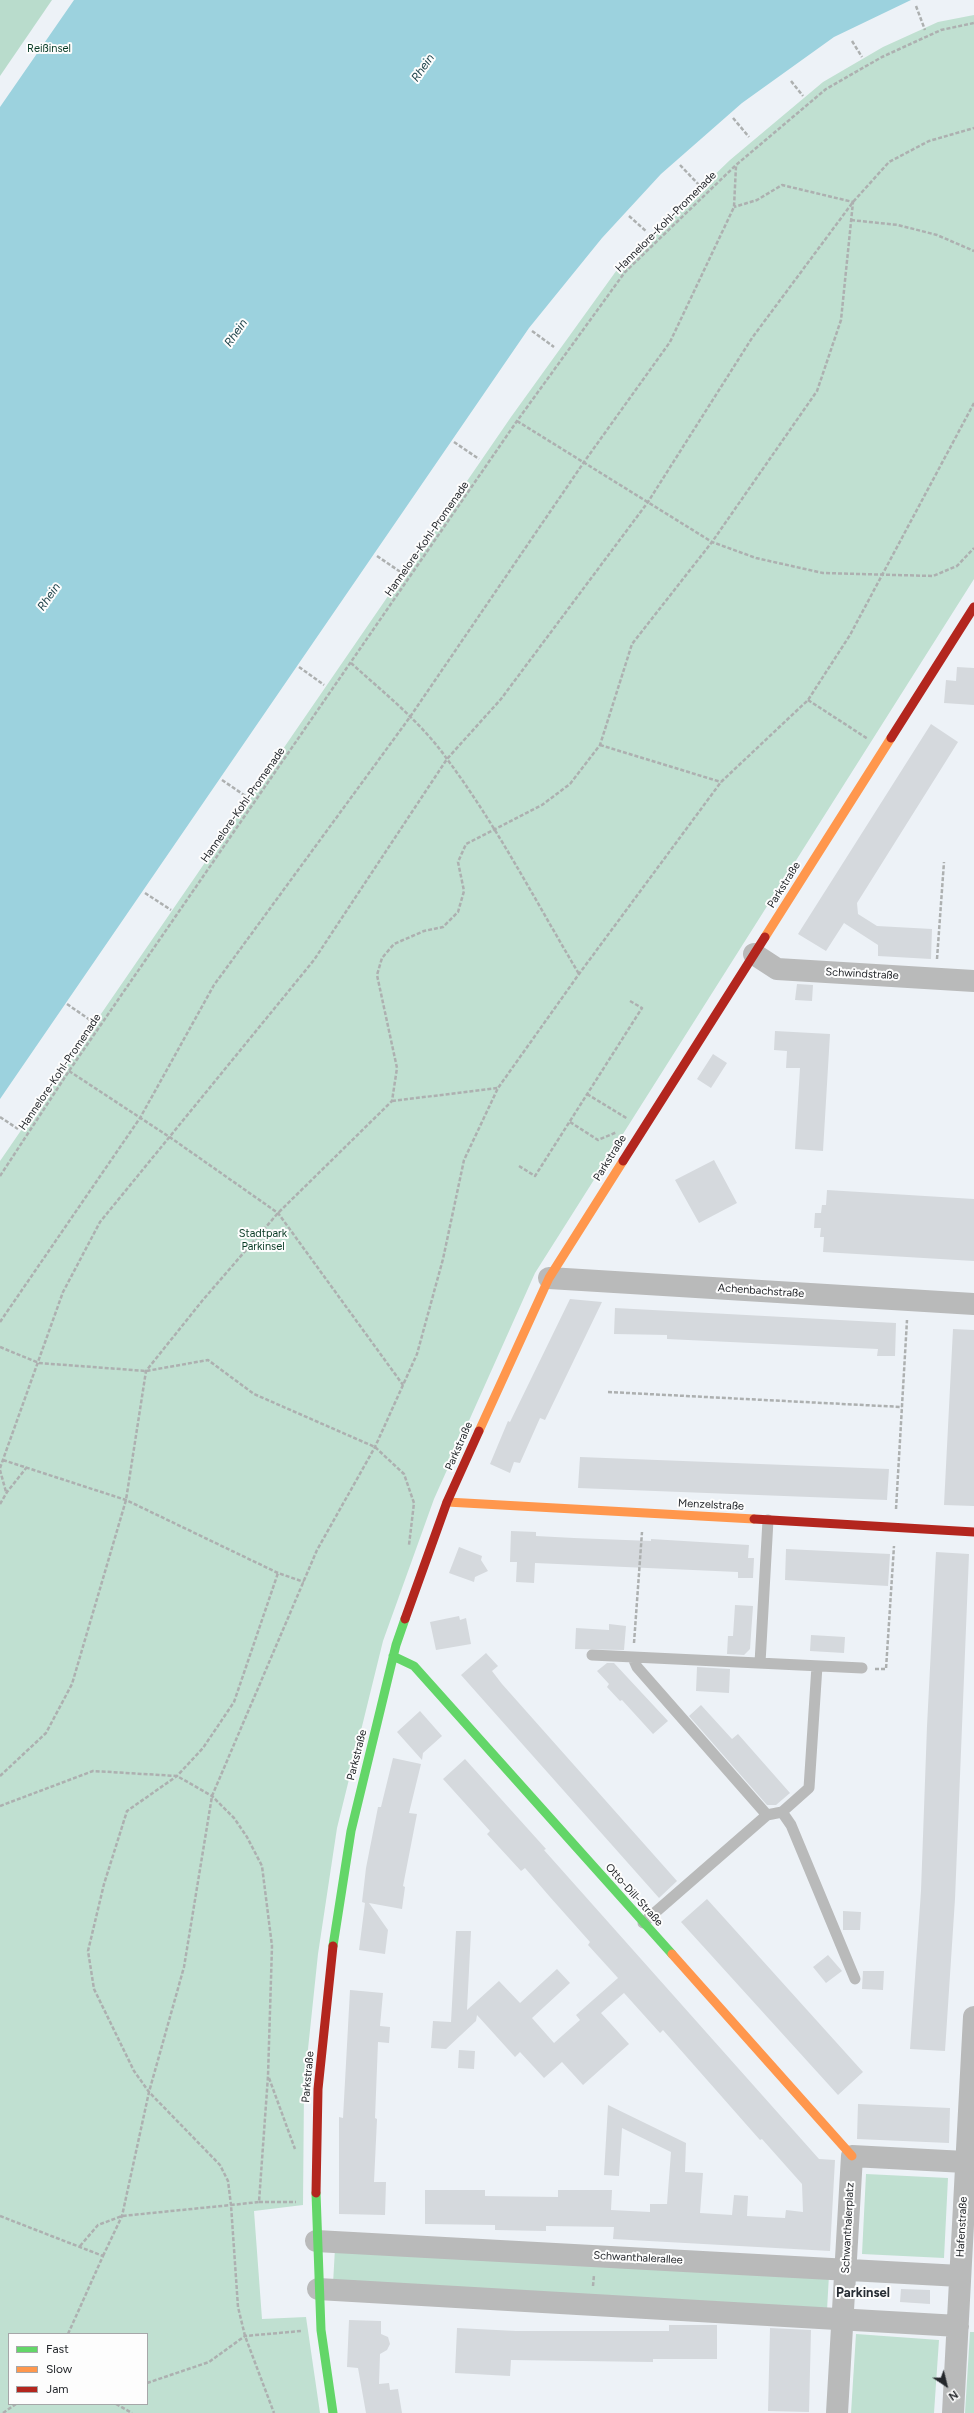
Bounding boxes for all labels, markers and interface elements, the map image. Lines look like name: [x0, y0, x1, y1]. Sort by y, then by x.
park label: Reißinsel: [27, 42, 71, 56]
water label: Rhein: [408, 51, 438, 85]
street label: Hannelore-Kohl-Promenade: [613, 169, 719, 275]
water label: Rhein: [221, 316, 251, 350]
street label: Hannelore-Kohl-Promenade: [382, 479, 472, 599]
water label: Rhein: [34, 580, 64, 614]
street label: Hannelore-Kohl-Promenade: [198, 745, 288, 865]
street label: Parkstraße: [765, 860, 803, 910]
street label: Schwindstraße: [825, 965, 899, 983]
street label: Hannelore-Kohl-Promenade: [16, 1011, 104, 1133]
street label: Parkstraße: [591, 1133, 629, 1183]
park label: Stadtpark Parkinsel: [239, 1227, 287, 1253]
street label: Achenbachstraße: [717, 1281, 805, 1301]
street label: Parkstraße: [442, 1420, 476, 1472]
street label: Menzelstraße: [678, 1497, 744, 1513]
street label: Parkstraße: [344, 1728, 370, 1782]
street label: Otto-Dill-Straße: [602, 1861, 666, 1929]
street label: Parkstraße: [299, 2051, 317, 2103]
street label: Schwanthalerplatz: [839, 2182, 857, 2274]
street label: Hafenstraße: [954, 2196, 970, 2258]
street label: Schwanthalerallee: [593, 2249, 683, 2267]
district label: Parkinsel: [836, 2285, 890, 2301]
legend: [8, 2333, 148, 2405]
text: Fast: [46, 2342, 69, 2356]
text: Slow: [46, 2362, 72, 2376]
north arrow: [926, 2365, 966, 2405]
text: Jam: [46, 2382, 69, 2396]
text: N: [946, 2387, 960, 2403]

